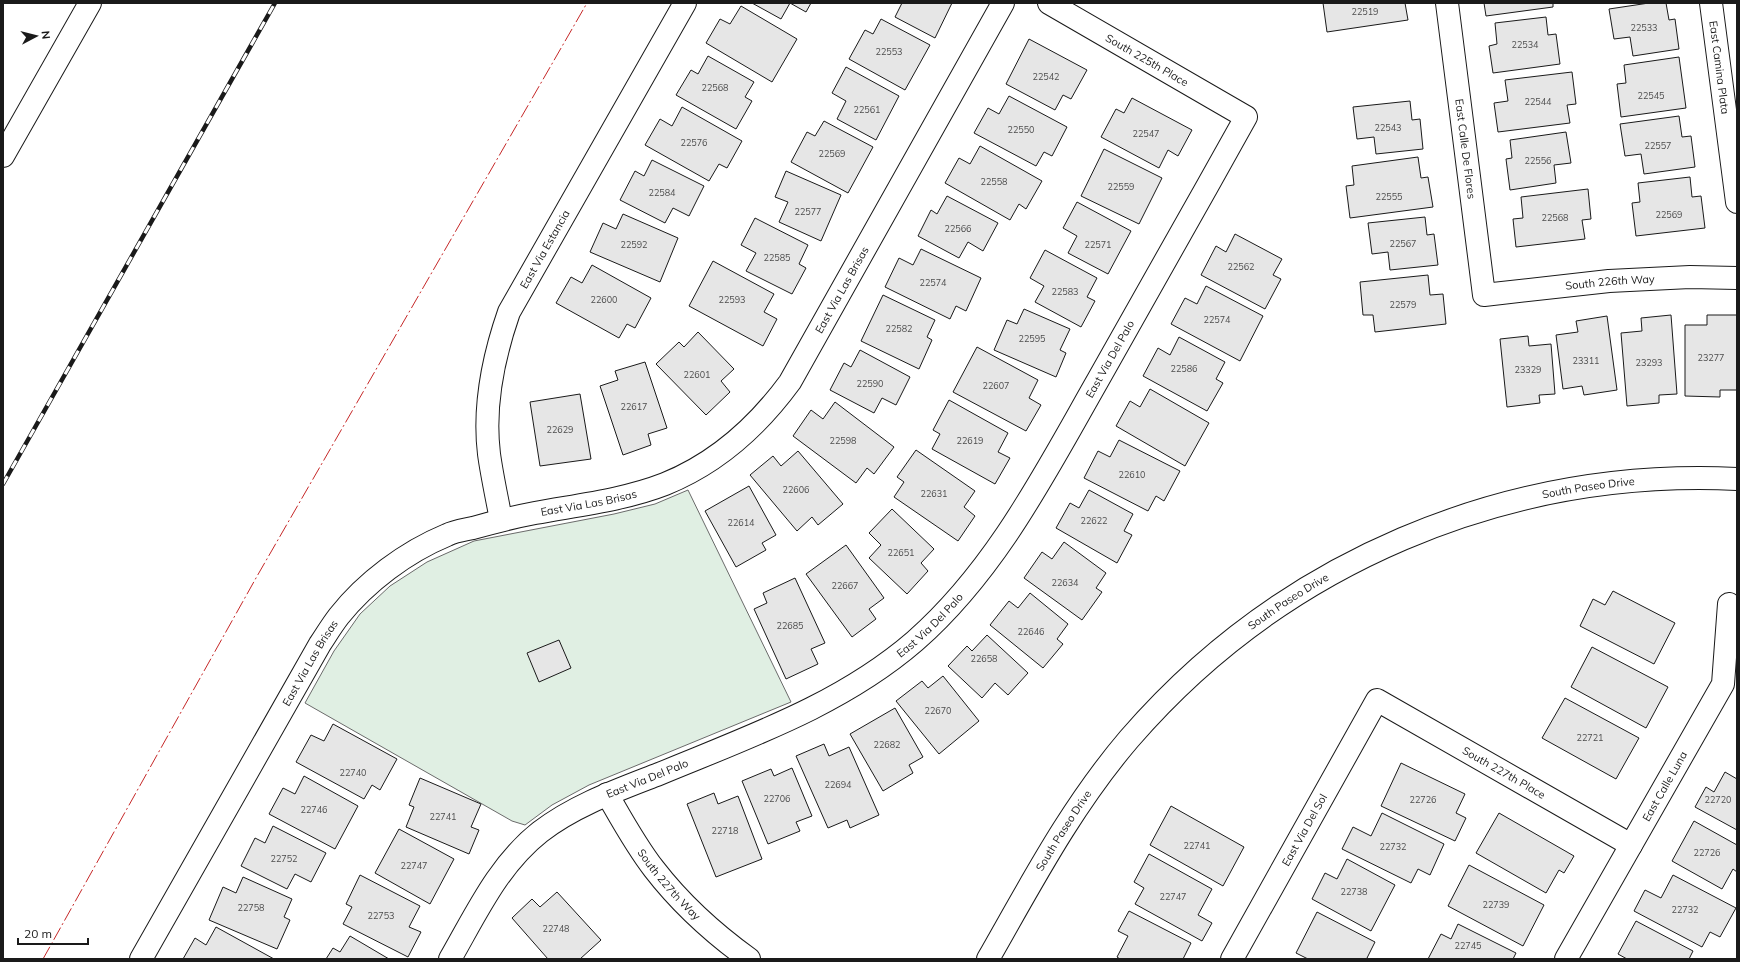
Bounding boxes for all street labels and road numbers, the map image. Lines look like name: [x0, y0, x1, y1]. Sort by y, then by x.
street label: East Camina Plata: [1706, 20, 1732, 115]
street label: South 225th Place: [1103, 31, 1191, 89]
street label: East Calle De Flores: [1452, 98, 1479, 200]
street label: East Via Estancia: [517, 207, 573, 291]
street label: East Via Las Brisas: [812, 244, 872, 336]
street label: South 226th Way: [1565, 272, 1655, 293]
street label: East Via Del Palo: [1082, 318, 1137, 400]
street label: South Paseo Drive: [1541, 474, 1635, 502]
street label: East Via Las Brisas: [539, 487, 638, 519]
street label: South Paseo Drive: [1245, 570, 1331, 633]
street label: East Via Del Palo: [894, 590, 966, 660]
street label: East Via Las Brisas: [279, 617, 341, 708]
street label: South 227th Place: [1460, 743, 1548, 802]
street label: East Calle Luna: [1639, 749, 1690, 824]
street label: East Via Del Palo: [604, 756, 690, 801]
street label: South Paseo Drive: [1033, 787, 1094, 874]
street label: East Via Del Sol: [1279, 791, 1330, 868]
street label: South 227th Way: [635, 846, 704, 923]

